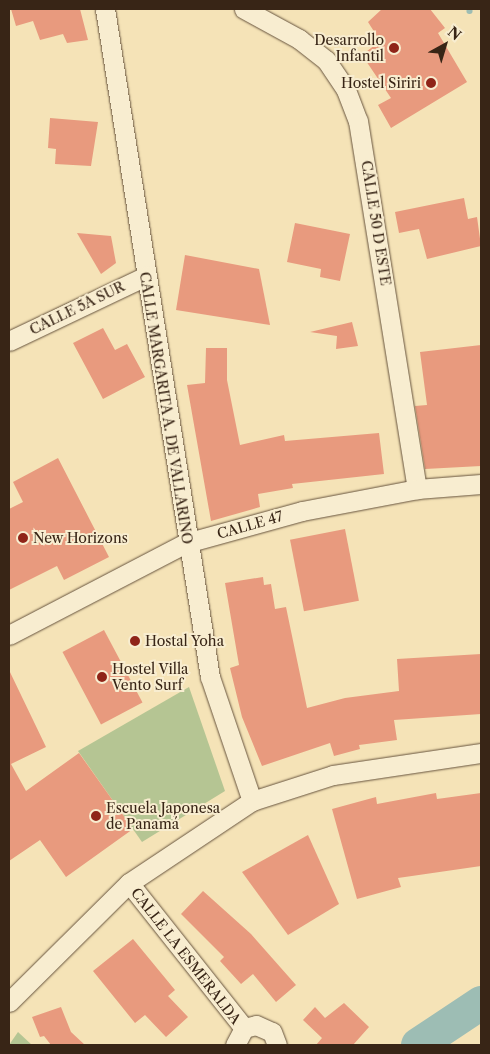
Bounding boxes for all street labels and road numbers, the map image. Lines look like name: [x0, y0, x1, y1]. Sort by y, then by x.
street label: CALLE 50 D ESTE: [358, 159, 394, 287]
street label: CALLE MARGARITA A. DE VALLARINO: [136, 270, 196, 546]
street label: CALLE 5A SUR: [27, 278, 127, 338]
street label: CALLE 47: [215, 508, 285, 542]
street label: CALLE LA ESMERALDA: [127, 884, 245, 1028]

